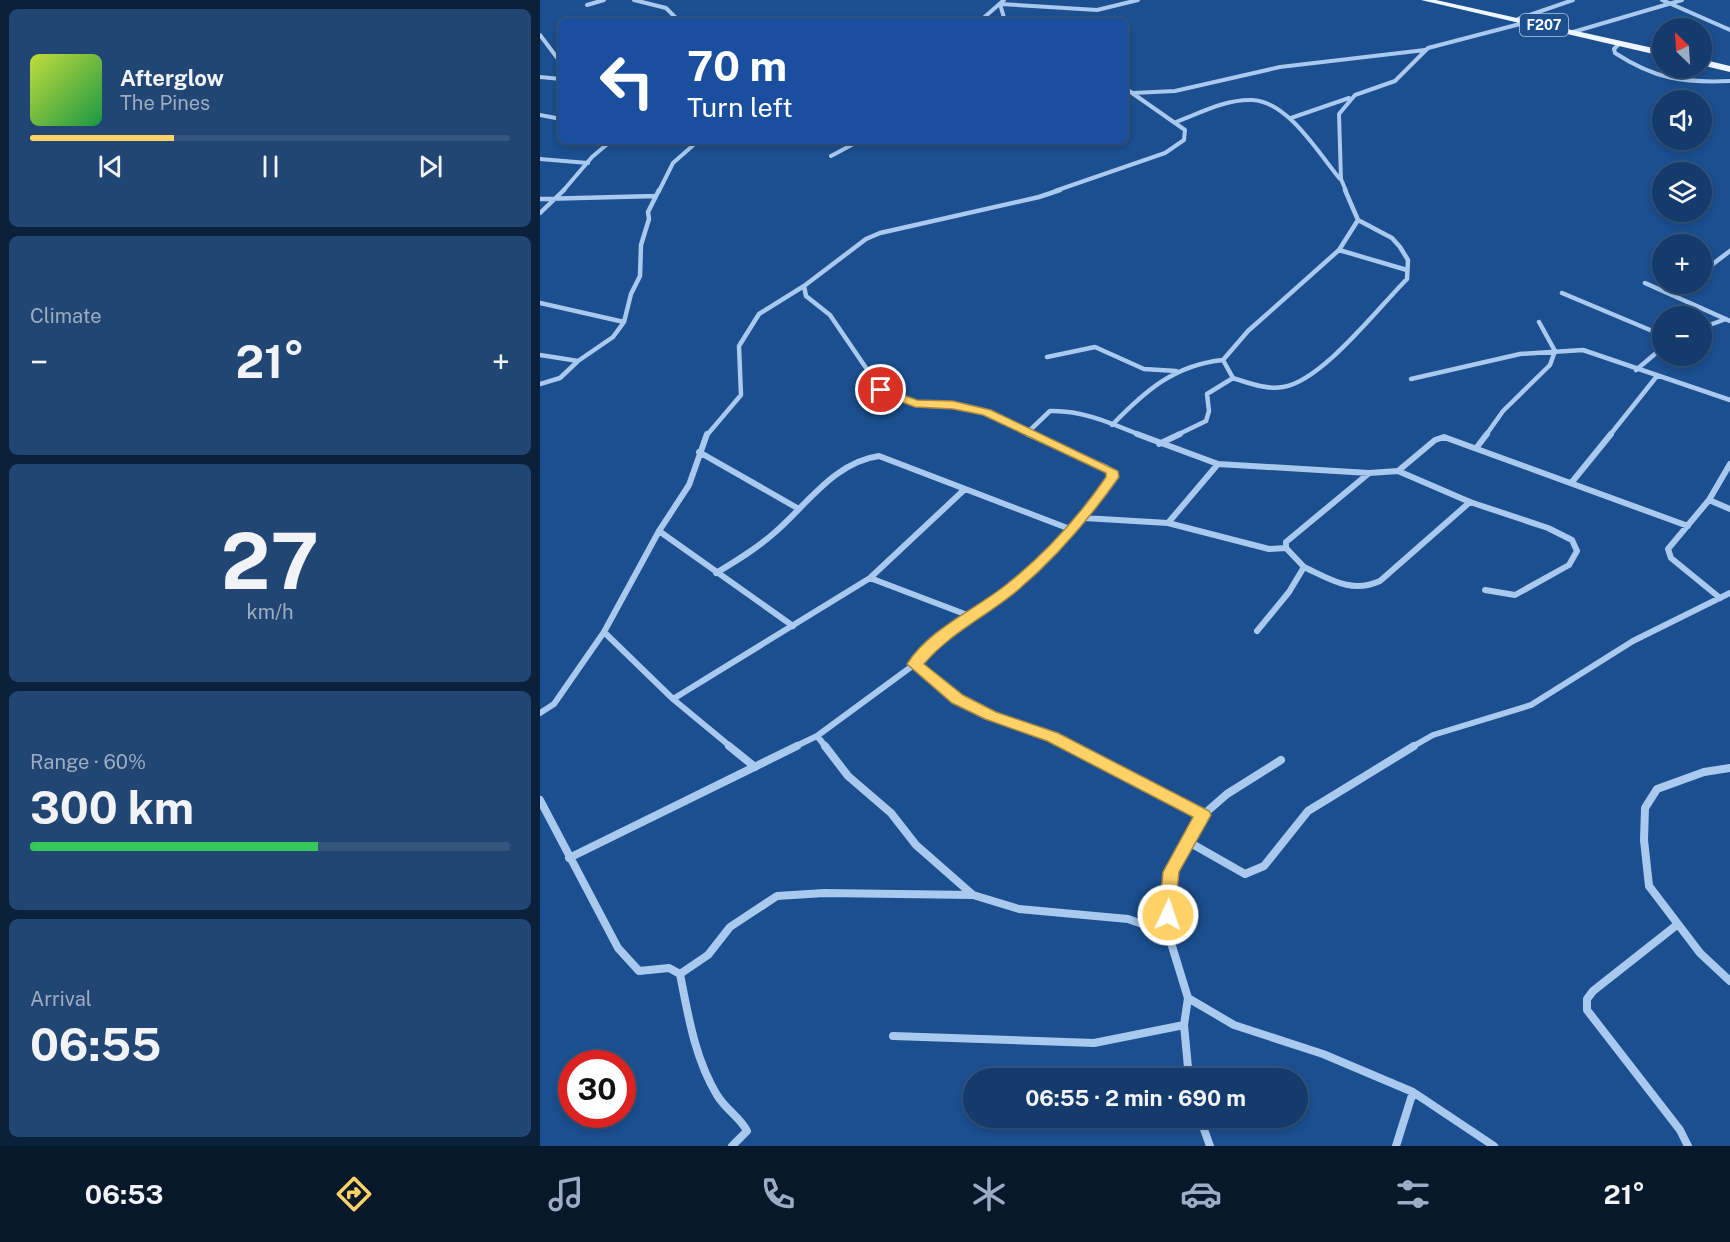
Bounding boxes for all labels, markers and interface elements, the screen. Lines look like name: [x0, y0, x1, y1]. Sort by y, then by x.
road number: F207: [1520, 14, 1568, 36]
north arrow: [1652, 18, 1712, 78]
map controls: [1652, 18, 1712, 366]
text: 70 m: [687, 41, 787, 90]
icon: left: [588, 42, 666, 120]
text: Afterglow: [120, 65, 224, 91]
button: sound: [1652, 90, 1712, 150]
text: The Pines: [120, 91, 210, 115]
text: Turn left: [687, 91, 793, 123]
icon: previous: [94, 150, 127, 183]
icon: pause: [254, 150, 287, 183]
icon: next: [414, 150, 447, 183]
button: layers: [1652, 162, 1712, 222]
button: +: [1652, 234, 1712, 294]
text: Climate: [30, 304, 102, 328]
button: −: [1652, 306, 1712, 366]
text: 21°: [235, 335, 305, 388]
text: −: [30, 343, 48, 381]
text: +: [492, 343, 510, 381]
pin: [855, 364, 906, 415]
icon: arrive: [864, 373, 897, 406]
text: 27: [221, 515, 319, 607]
text: km/h: [246, 600, 294, 624]
text: Range · 60%: [30, 750, 146, 774]
text: 300 km: [30, 781, 194, 834]
position arrow: [1136, 883, 1200, 947]
text: Arrival: [30, 987, 92, 1011]
text: 06:55: [30, 1018, 161, 1071]
speed limit sign: 30: [558, 1050, 636, 1128]
text: 06:55 · 2 min · 690 m: [1025, 1085, 1246, 1111]
icon: directions: [333, 1173, 375, 1215]
icon: music: [545, 1173, 587, 1215]
icon: phone: [757, 1173, 799, 1215]
icon: climate: [968, 1173, 1010, 1215]
icon: car: [1180, 1173, 1222, 1215]
icon: filters: [1392, 1173, 1434, 1215]
text: 06:53: [85, 1178, 163, 1210]
text: 21°: [1604, 1178, 1645, 1210]

